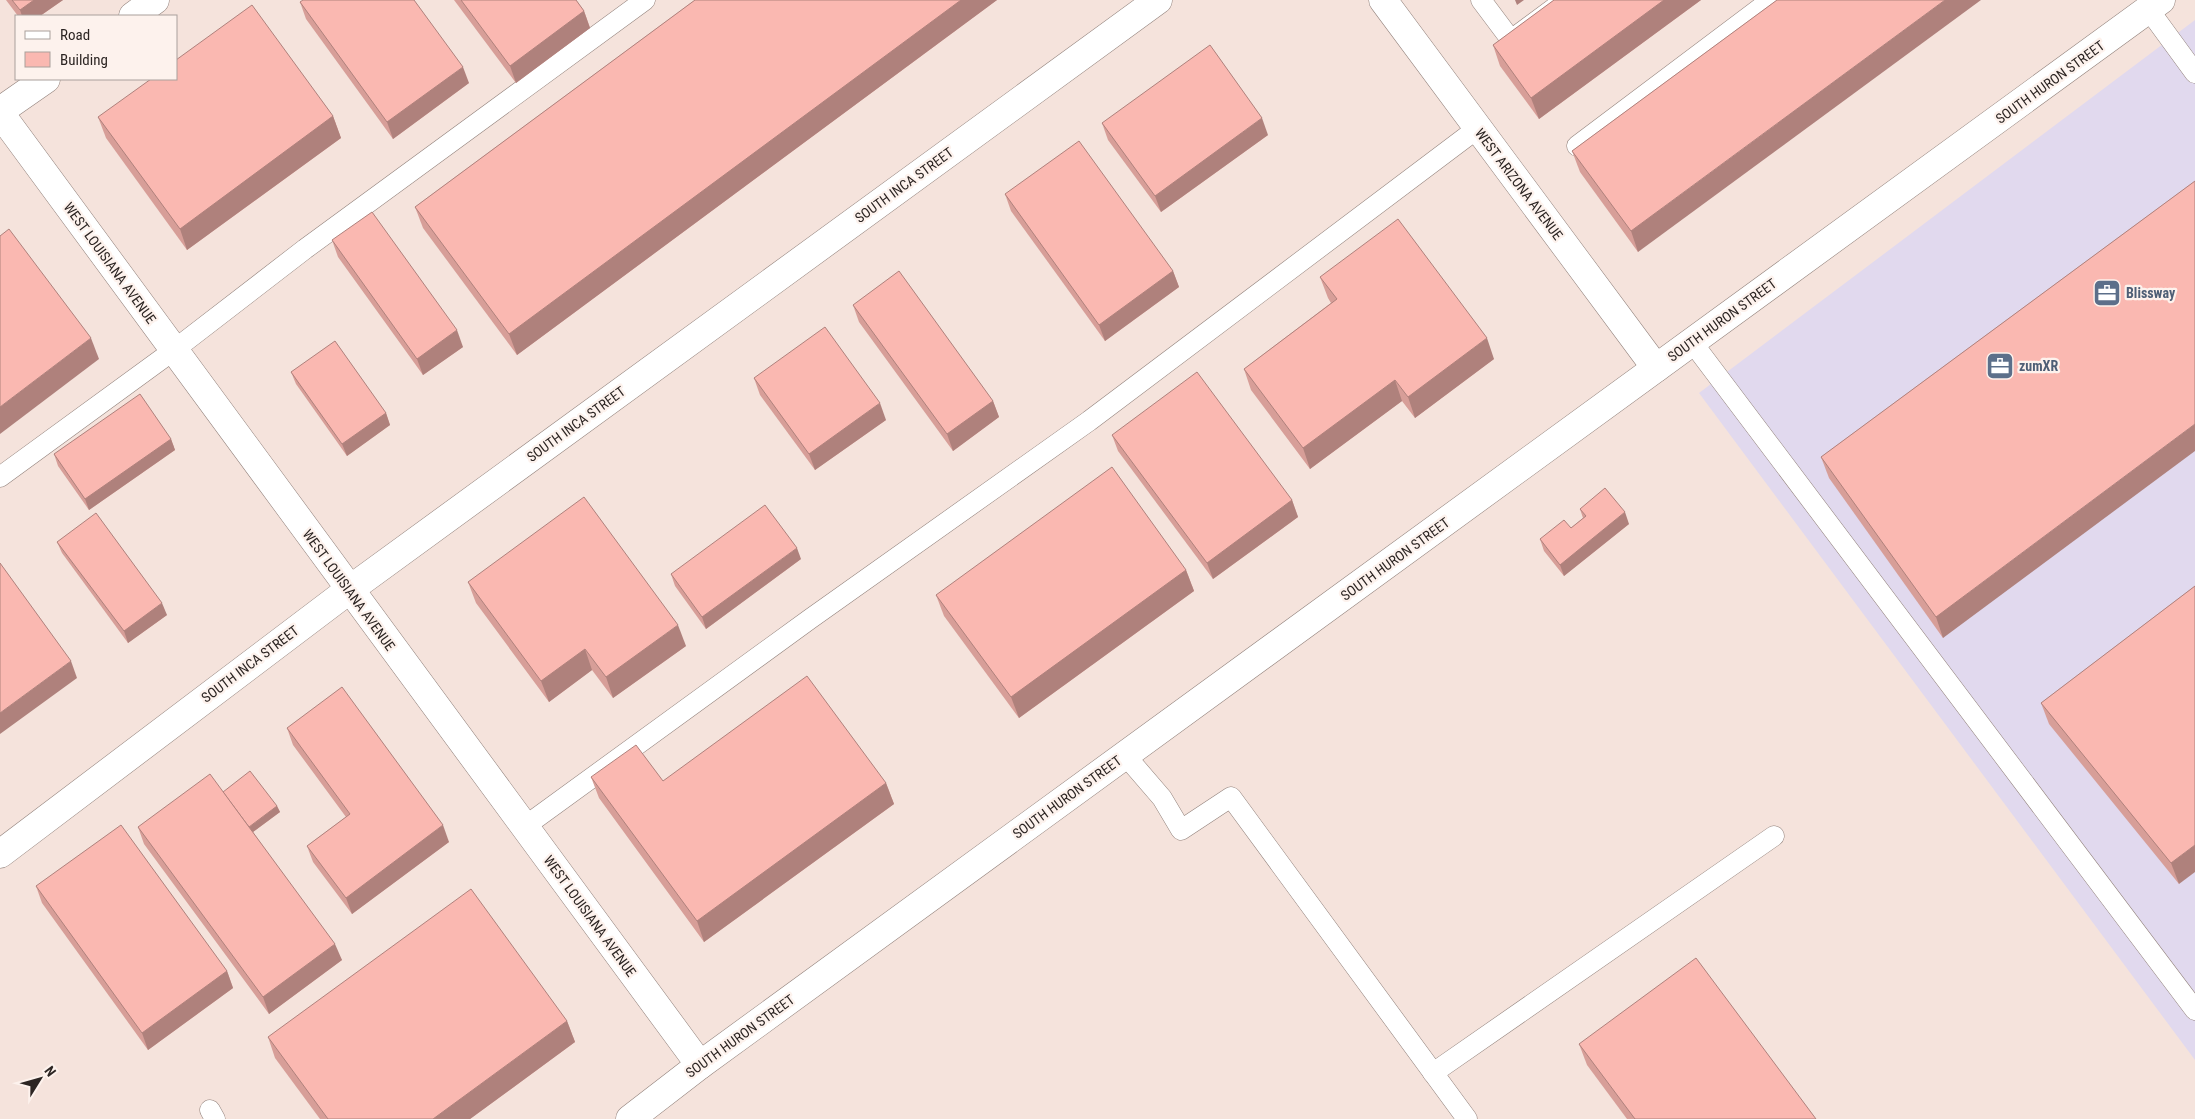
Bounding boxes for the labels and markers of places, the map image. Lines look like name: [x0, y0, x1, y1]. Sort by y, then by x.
office icon: Blissway: [2092, 278, 2122, 308]
place label: Blissway: [2126, 285, 2176, 301]
office icon: zumXR: [1985, 351, 2015, 381]
place label: zumXR: [2019, 358, 2058, 374]

